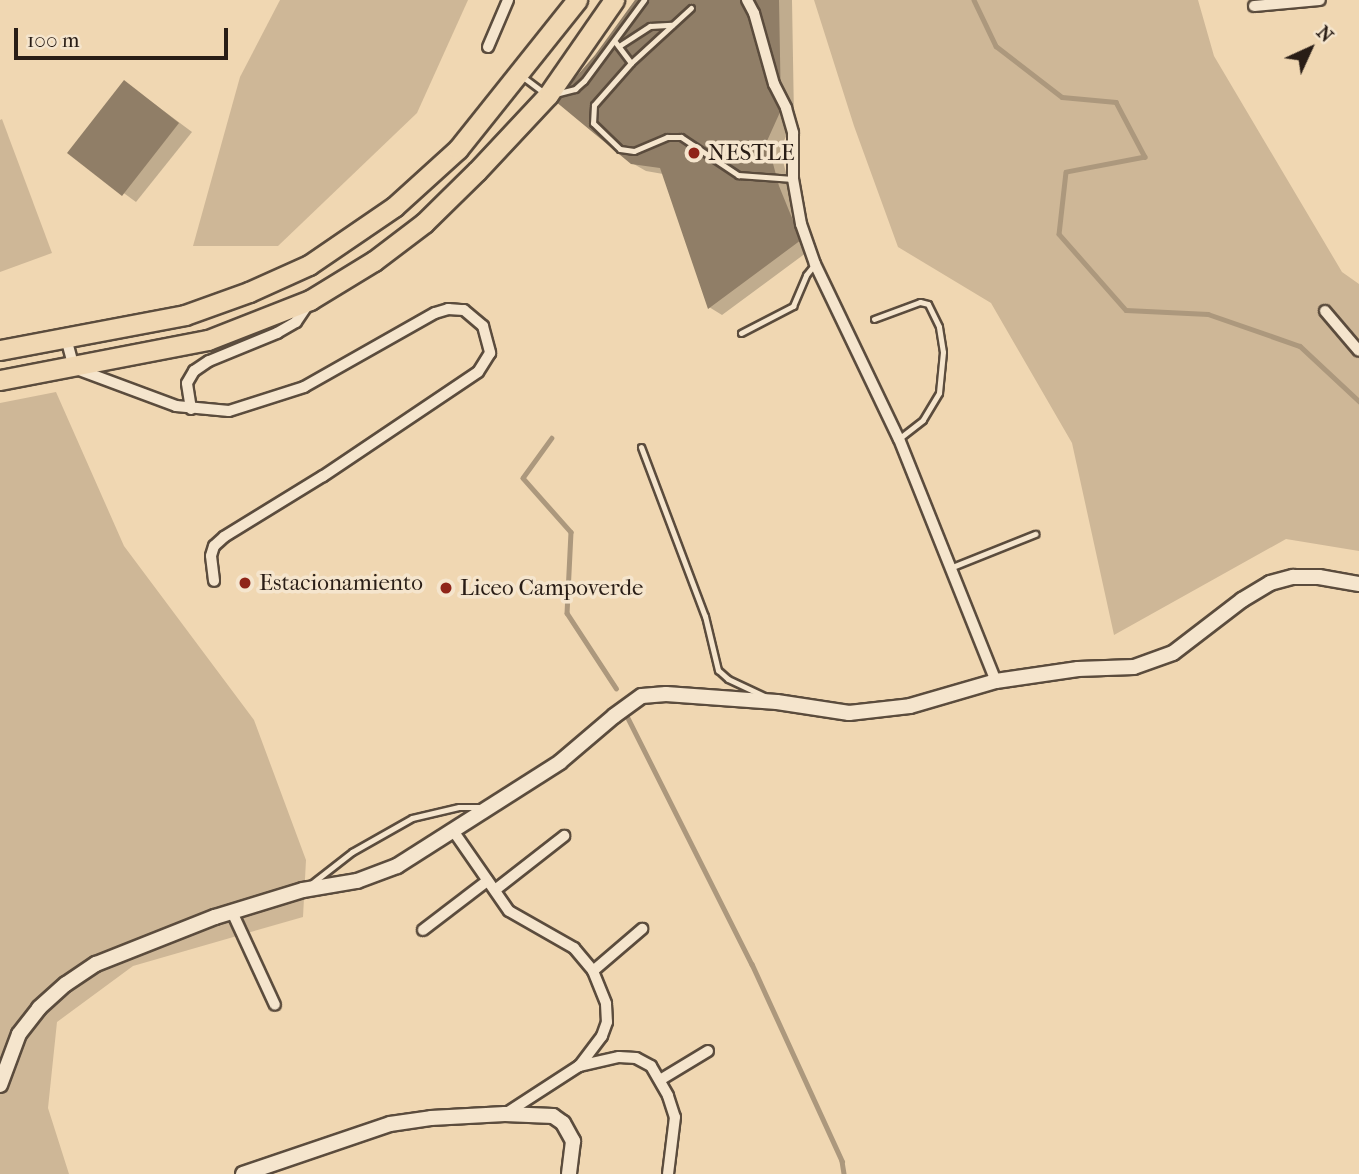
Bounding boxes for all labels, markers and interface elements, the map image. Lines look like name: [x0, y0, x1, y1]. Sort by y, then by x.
scale bar: [18, 14, 231, 58]
north arrow: [1275, 14, 1345, 84]
text: N: [1312, 21, 1338, 47]
text: 100 m: [27, 28, 80, 52]
place label: NESTLE: [708, 139, 795, 167]
marker: NESTLE: [686, 145, 702, 161]
place label: Estacionamiento: [259, 569, 423, 597]
place label: Liceo Campoverde: [460, 574, 643, 602]
marker: Estacionamiento: [237, 575, 253, 591]
marker: Liceo Campoverde: [438, 580, 454, 596]

